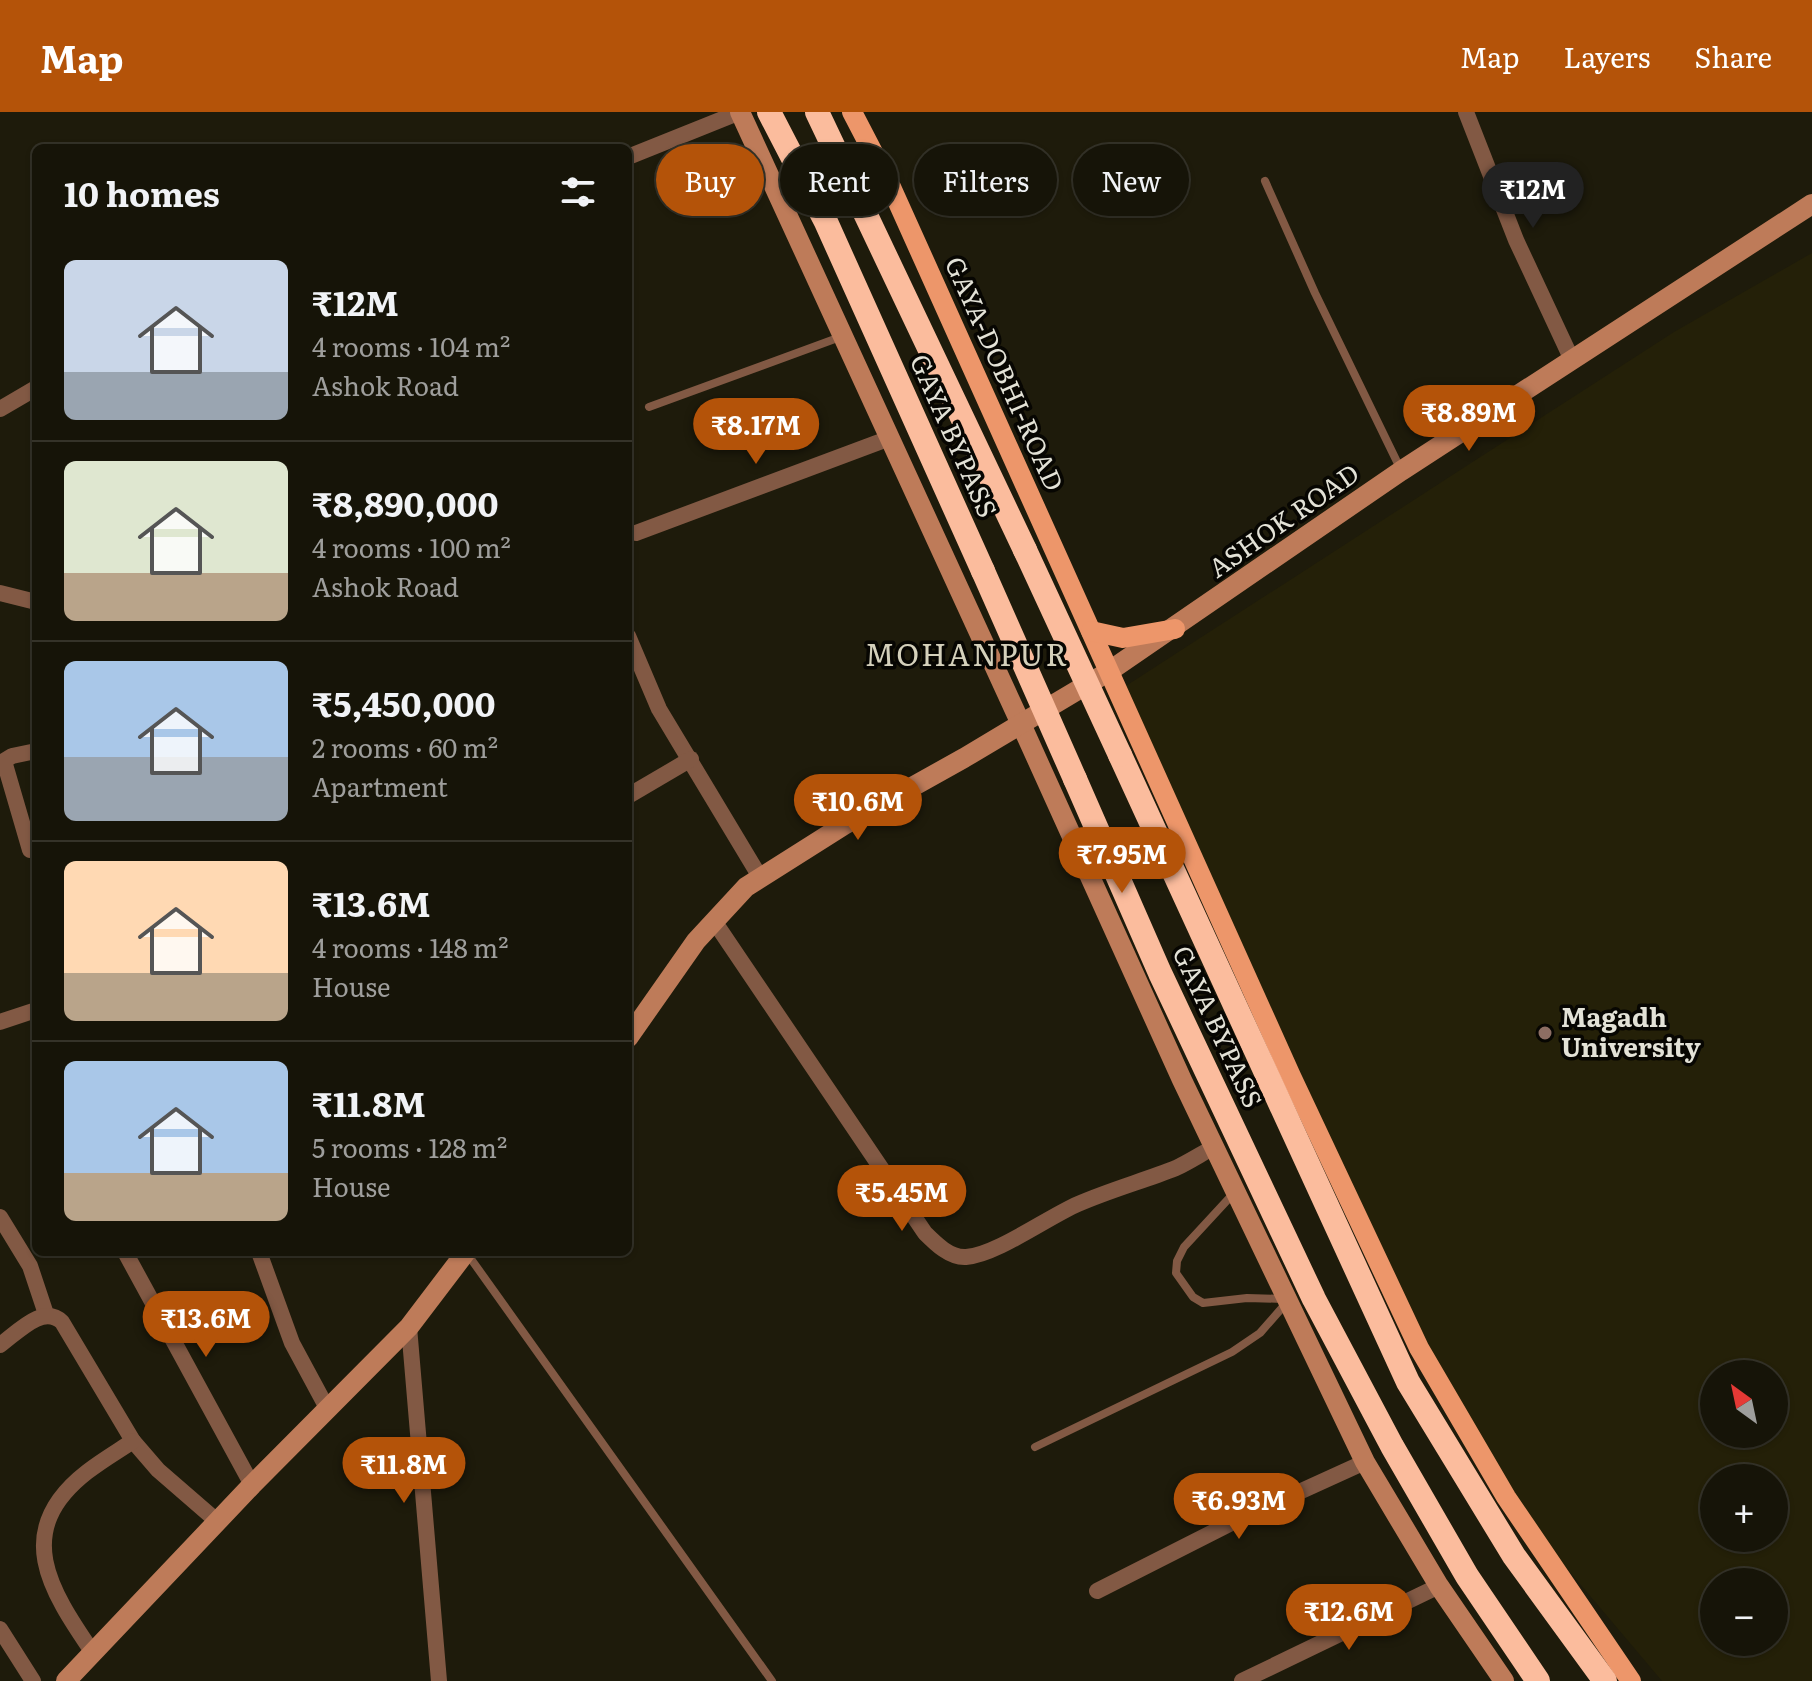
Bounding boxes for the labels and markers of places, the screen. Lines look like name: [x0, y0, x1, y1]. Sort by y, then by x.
pin: ₹12M: [1486, 162, 1580, 230]
pin: ₹8.89M: [1404, 385, 1534, 453]
pin: ₹8.17M: [691, 398, 821, 466]
pin: ₹10.6M: [793, 774, 923, 842]
pin: ₹7.95M: [1057, 827, 1187, 895]
place label: Magadh University: [1561, 996, 1701, 1065]
marker: Magadh University: [1536, 1024, 1554, 1042]
pin: ₹5.45M: [837, 1165, 967, 1233]
pin: ₹13.6M: [141, 1291, 271, 1359]
pin: ₹11.8M: [339, 1437, 469, 1505]
pin: ₹6.93M: [1174, 1473, 1304, 1541]
pin: ₹12.6M: [1284, 1584, 1414, 1652]

